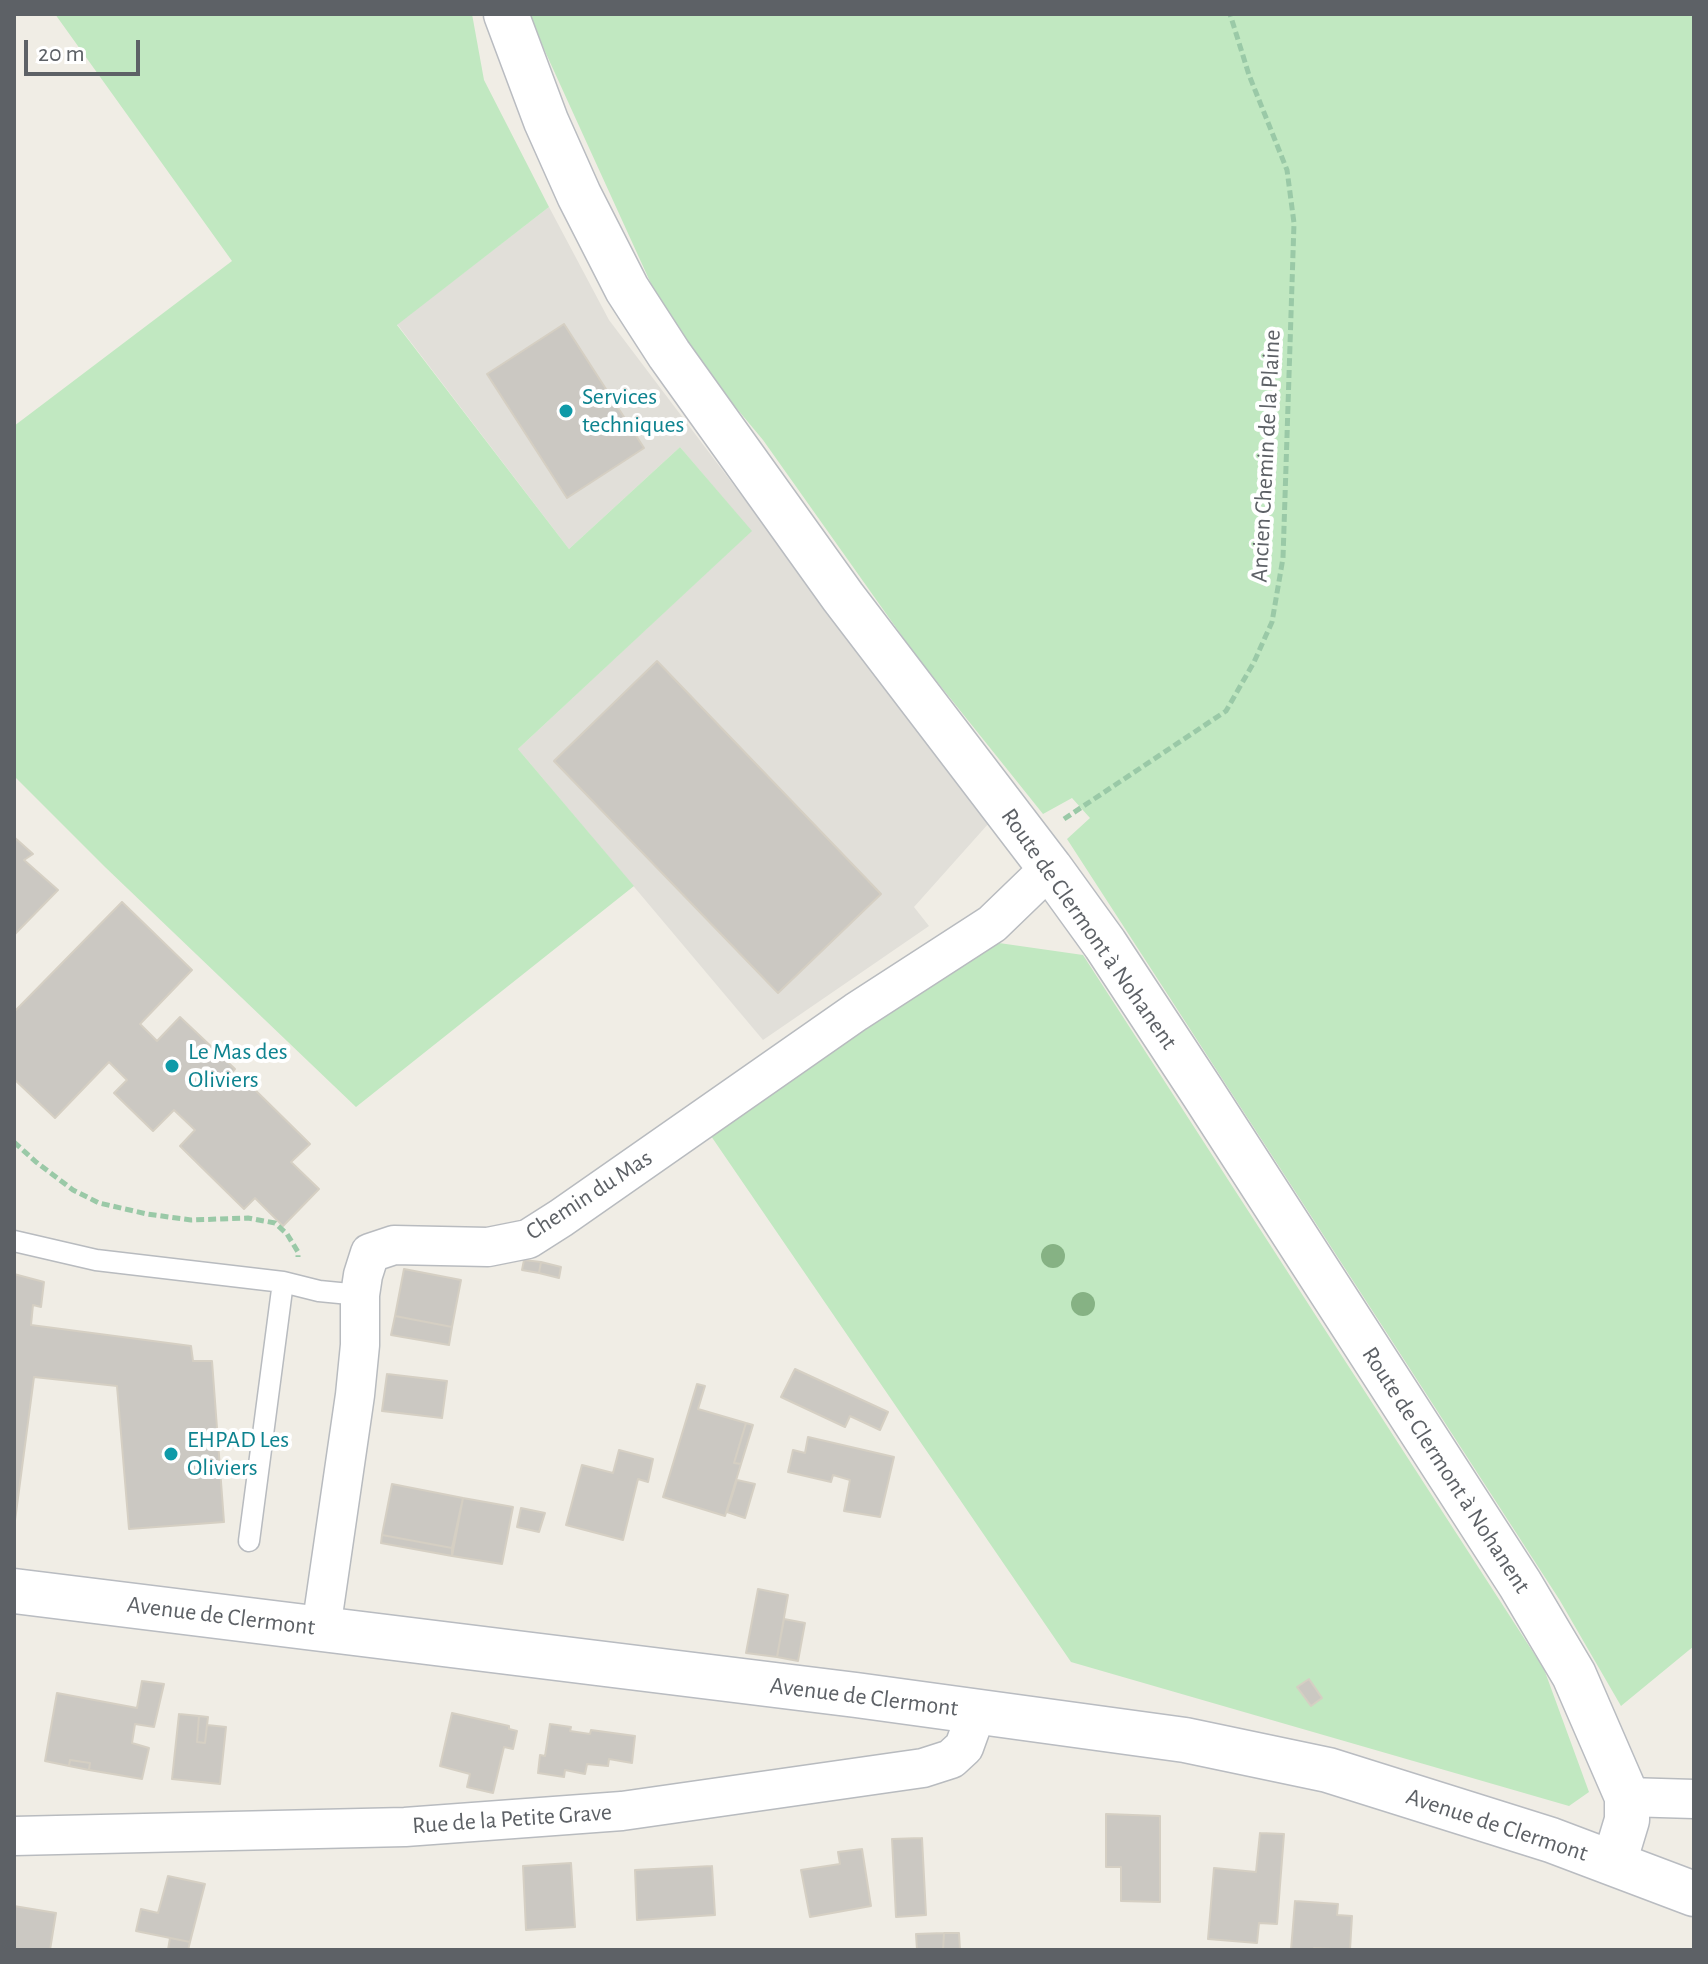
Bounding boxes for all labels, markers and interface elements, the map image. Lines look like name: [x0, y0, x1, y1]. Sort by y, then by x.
scale bar: [28, 24, 144, 74]
text: 20 m: [38, 42, 85, 66]
street label: Ancien Chemin de la Plaine: [1245, 329, 1287, 583]
place label: Services techniques: [582, 383, 684, 439]
marker: Services techniques: [557, 402, 575, 420]
street label: Route de Clermont à Nohanent: [995, 803, 1183, 1055]
place label: Le Mas des Oliviers: [188, 1038, 288, 1094]
marker: Le Mas des Oliviers: [163, 1057, 181, 1075]
street label: Chemin du Mas: [520, 1144, 658, 1246]
street label: Route de Clermont à Nohanent: [1356, 1341, 1536, 1599]
place label: EHPAD Les Oliviers: [187, 1426, 289, 1482]
marker: EHPAD Les Oliviers: [162, 1445, 180, 1463]
street label: Avenue de Clermont: [125, 1590, 317, 1642]
street label: Avenue de Clermont: [768, 1671, 960, 1723]
street label: Avenue de Clermont: [1402, 1782, 1592, 1868]
street label: Rue de la Petite Grave: [411, 1798, 613, 1840]

